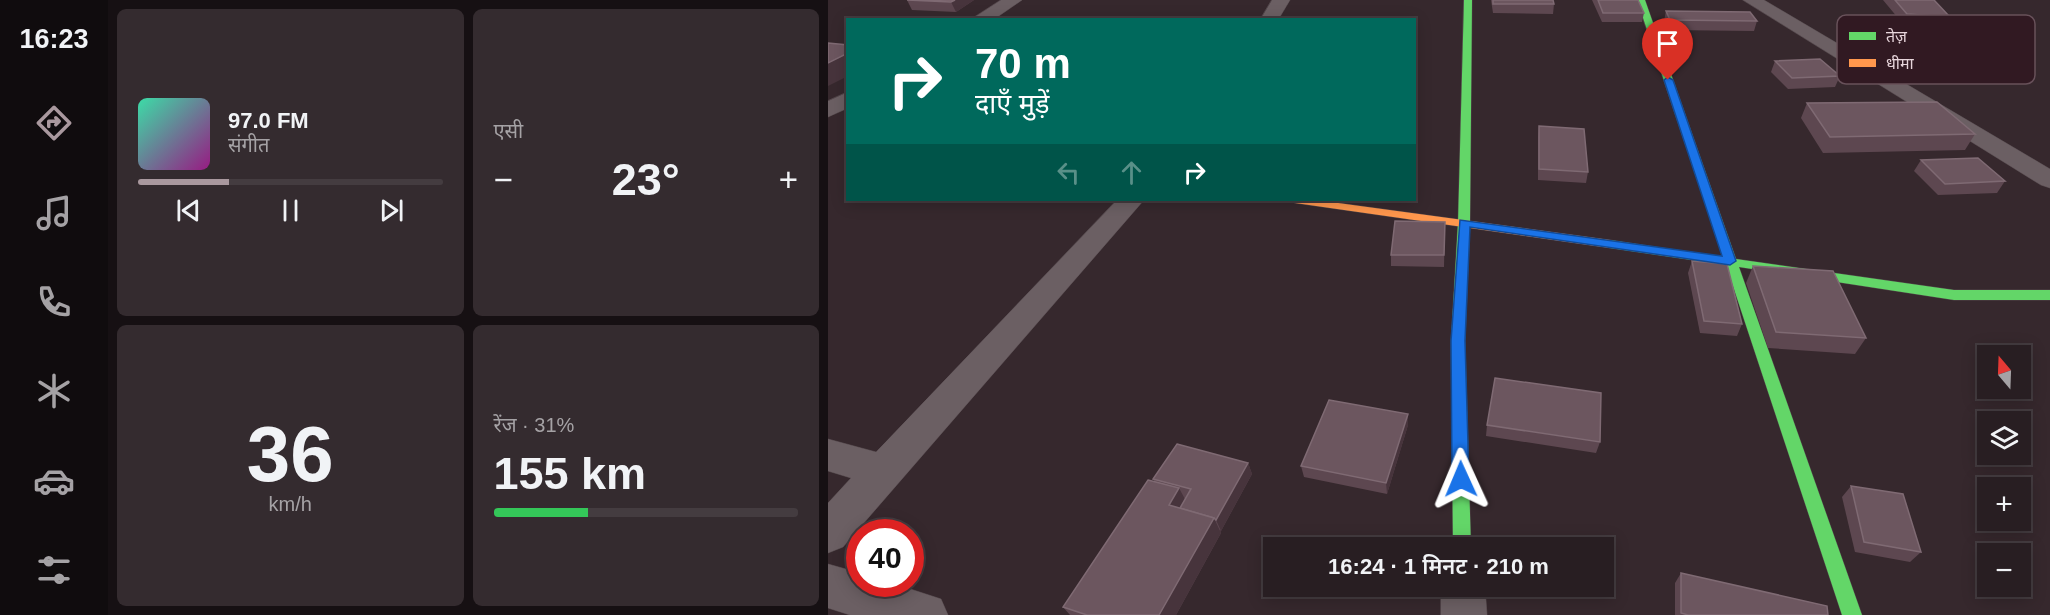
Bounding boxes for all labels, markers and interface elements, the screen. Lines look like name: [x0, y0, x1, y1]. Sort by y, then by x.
legend: [1837, 15, 2035, 84]
pin: [1642, 18, 1693, 80]
text: 16:23: [19, 24, 89, 54]
icon: arrive: [1651, 27, 1684, 60]
text: तेज़: [1886, 27, 1908, 45]
text: 70 m: [975, 40, 1071, 87]
icon: right: [876, 42, 954, 120]
text: धीमा: [1886, 55, 1915, 72]
text: दाएँ मुड़ें: [975, 89, 1049, 119]
icon: directions: [33, 102, 75, 144]
text: 97.0 FM: [228, 108, 309, 133]
text: एसी: [494, 120, 523, 142]
text: संगीत: [228, 134, 269, 156]
text: 23°: [612, 154, 680, 205]
icon: left: [1052, 156, 1085, 189]
icon: ahead: [1115, 156, 1148, 189]
icon: right: [1178, 156, 1211, 189]
text: −: [494, 161, 513, 198]
text: +: [779, 161, 798, 198]
icon: music: [33, 192, 75, 234]
icon: previous: [172, 194, 205, 227]
icon: pause: [274, 194, 307, 227]
icon: next: [375, 194, 408, 227]
icon: phone: [33, 281, 75, 323]
north arrow: [1977, 345, 2031, 399]
map controls: [1977, 345, 2031, 597]
icon: climate: [33, 370, 75, 412]
text: 36: [247, 410, 334, 498]
button: layers: [1977, 411, 2031, 465]
text: रेंज · 31%: [494, 414, 574, 436]
position arrow: [1429, 447, 1493, 511]
text: 155 km: [494, 448, 646, 499]
icon: car: [33, 460, 75, 502]
button: +: [1977, 477, 2031, 531]
text: km/h: [269, 493, 312, 515]
speed limit sign: 40: [846, 519, 924, 597]
button: −: [1977, 543, 2031, 597]
icon: filters: [33, 549, 75, 591]
text: 16:24 · 1 मिनट · 210 m: [1328, 554, 1549, 579]

